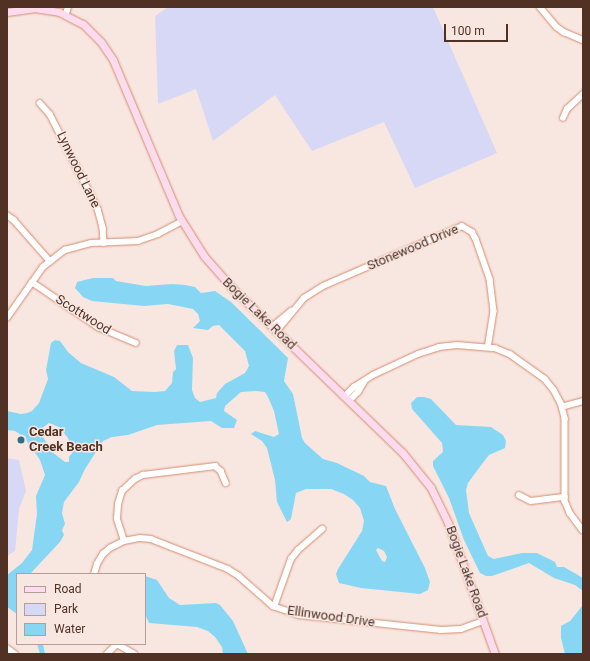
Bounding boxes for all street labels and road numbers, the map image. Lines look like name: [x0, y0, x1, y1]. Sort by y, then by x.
street label: Lynwood Lane: [53, 129, 103, 211]
street label: Stonewood Drive: [365, 222, 461, 274]
street label: Bogie Lake Road: [219, 275, 299, 353]
street label: Scottwood: [52, 292, 114, 338]
street label: Bogie Lake Road: [442, 524, 490, 620]
street label: Ellinwood Drive: [286, 603, 376, 631]

